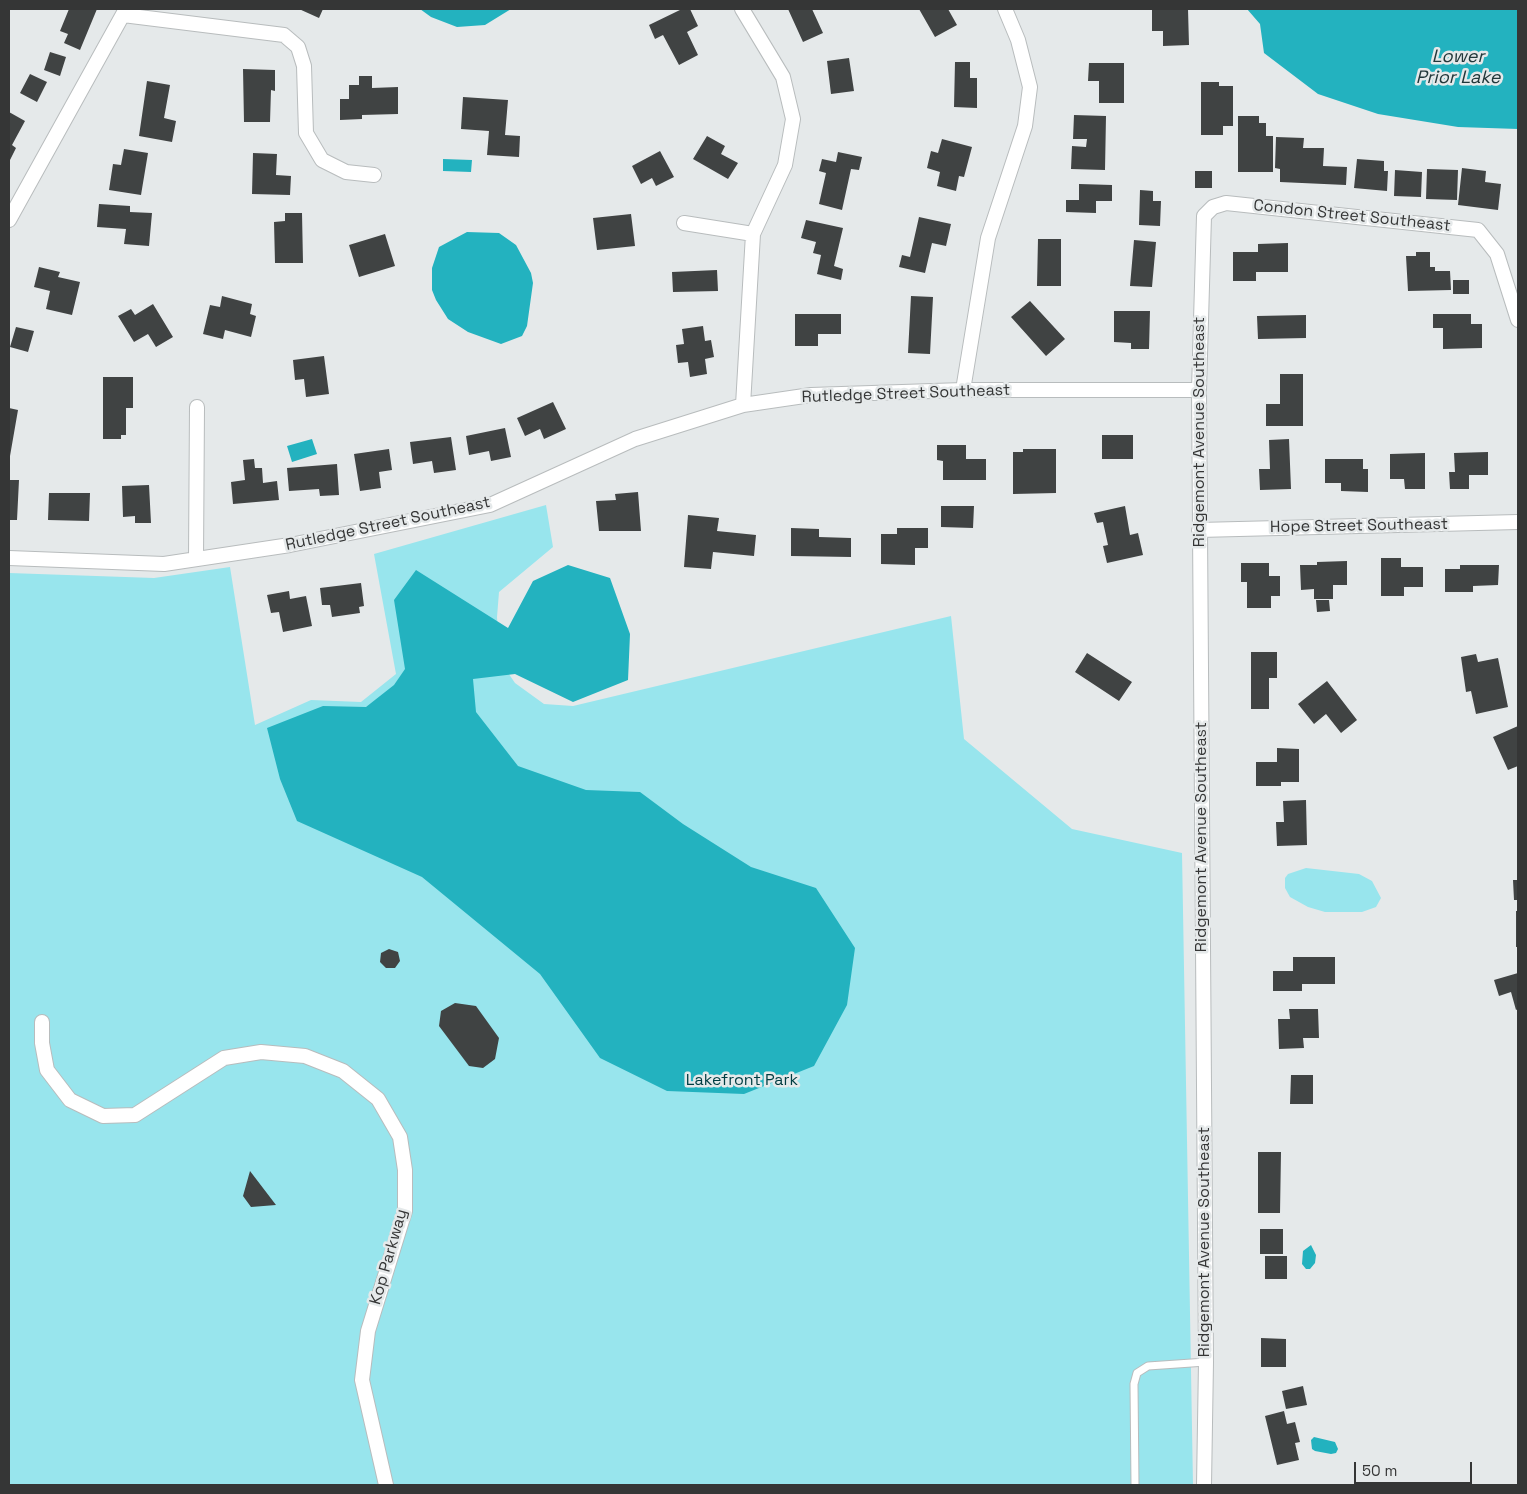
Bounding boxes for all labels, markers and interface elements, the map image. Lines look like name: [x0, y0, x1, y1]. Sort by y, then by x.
water label: Lower Prior Lake: [1416, 46, 1500, 88]
street label: Condon Street Southeast: [1253, 196, 1451, 236]
street label: Ridgemont Avenue Southeast: [1190, 317, 1210, 547]
street label: Rutledge Street Southeast: [801, 381, 1011, 407]
street label: Rutledge Street Southeast: [284, 493, 492, 555]
street label: Hope Street Southeast: [1270, 515, 1448, 537]
street label: Ridgemont Avenue Southeast: [1192, 722, 1212, 952]
park label: Lakefront Park: [686, 1071, 798, 1091]
street label: Ridgemont Avenue Southeast: [1195, 1127, 1215, 1357]
street label: Kop Parkway: [366, 1207, 412, 1307]
scale bar: [1357, 1452, 1474, 1484]
text: 50 m: [1362, 1461, 1397, 1480]

